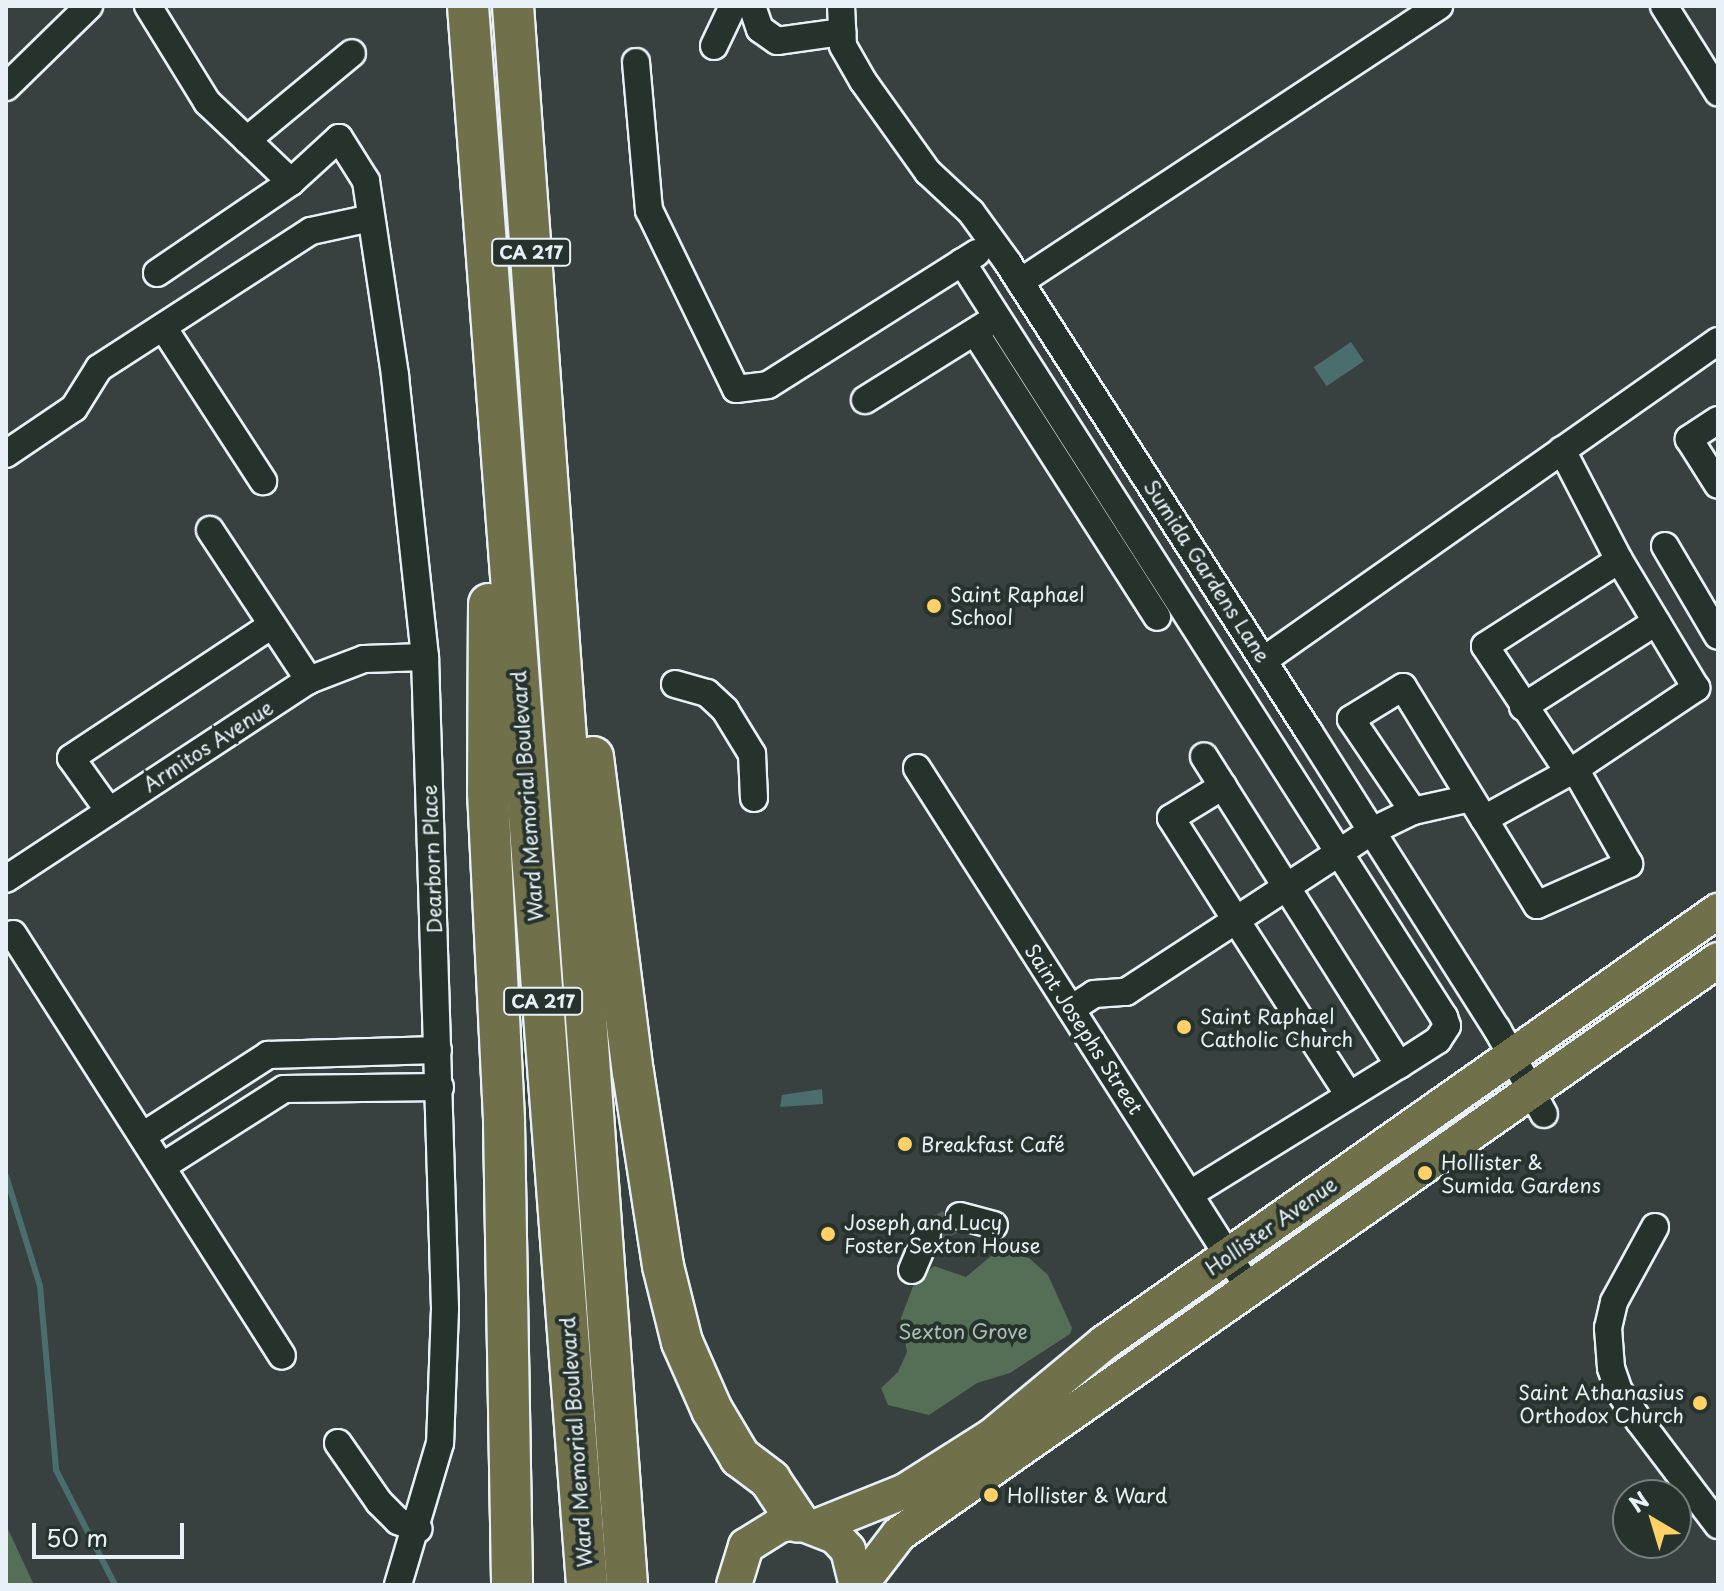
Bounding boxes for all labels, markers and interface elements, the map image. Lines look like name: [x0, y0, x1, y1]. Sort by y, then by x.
road number: CA 217: [489, 238, 573, 266]
street label: Sumida Gardens Lane: [1139, 476, 1275, 666]
place label: Saint Raphael School: [950, 582, 1085, 629]
marker: Saint Raphael School: [925, 597, 943, 615]
street label: Ward Memorial Boulevard: [506, 669, 548, 923]
street label: Armitos Avenue: [138, 695, 278, 797]
street label: Dearborn Place: [417, 785, 447, 933]
street label: Saint Josephs Street: [1020, 939, 1148, 1119]
road number: CA 217: [501, 987, 585, 1015]
place label: Saint Raphael Catholic Church: [1200, 1004, 1354, 1051]
marker: Saint Raphael Catholic Church: [1175, 1018, 1193, 1036]
place label: Breakfast Café: [921, 1132, 1066, 1156]
marker: Breakfast Café: [896, 1135, 914, 1153]
place label: Hollister & Sumida Gardens: [1441, 1150, 1600, 1197]
marker: Hollister & Sumida Gardens: [1416, 1164, 1434, 1182]
street label: Hollister Avenue: [1200, 1171, 1342, 1281]
place label: Joseph and Lucy Foster Sexton House: [844, 1210, 1042, 1257]
marker: Joseph and Lucy Foster Sexton House: [819, 1225, 837, 1243]
street label: Ward Memorial Boulevard: [555, 1315, 597, 1569]
park label: Sexton Grove: [897, 1319, 1029, 1343]
place label: Saint Athanasius Orthodox Church: [1517, 1380, 1684, 1427]
marker: Saint Athanasius Orthodox Church: [1691, 1394, 1709, 1412]
north arrow: [1612, 1479, 1692, 1559]
place label: Hollister & Ward: [1007, 1483, 1168, 1507]
text: N: [1621, 1483, 1655, 1520]
marker: Hollister & Ward: [982, 1486, 1000, 1504]
scale bar: [36, 1507, 188, 1557]
text: 50 m: [46, 1519, 108, 1555]

